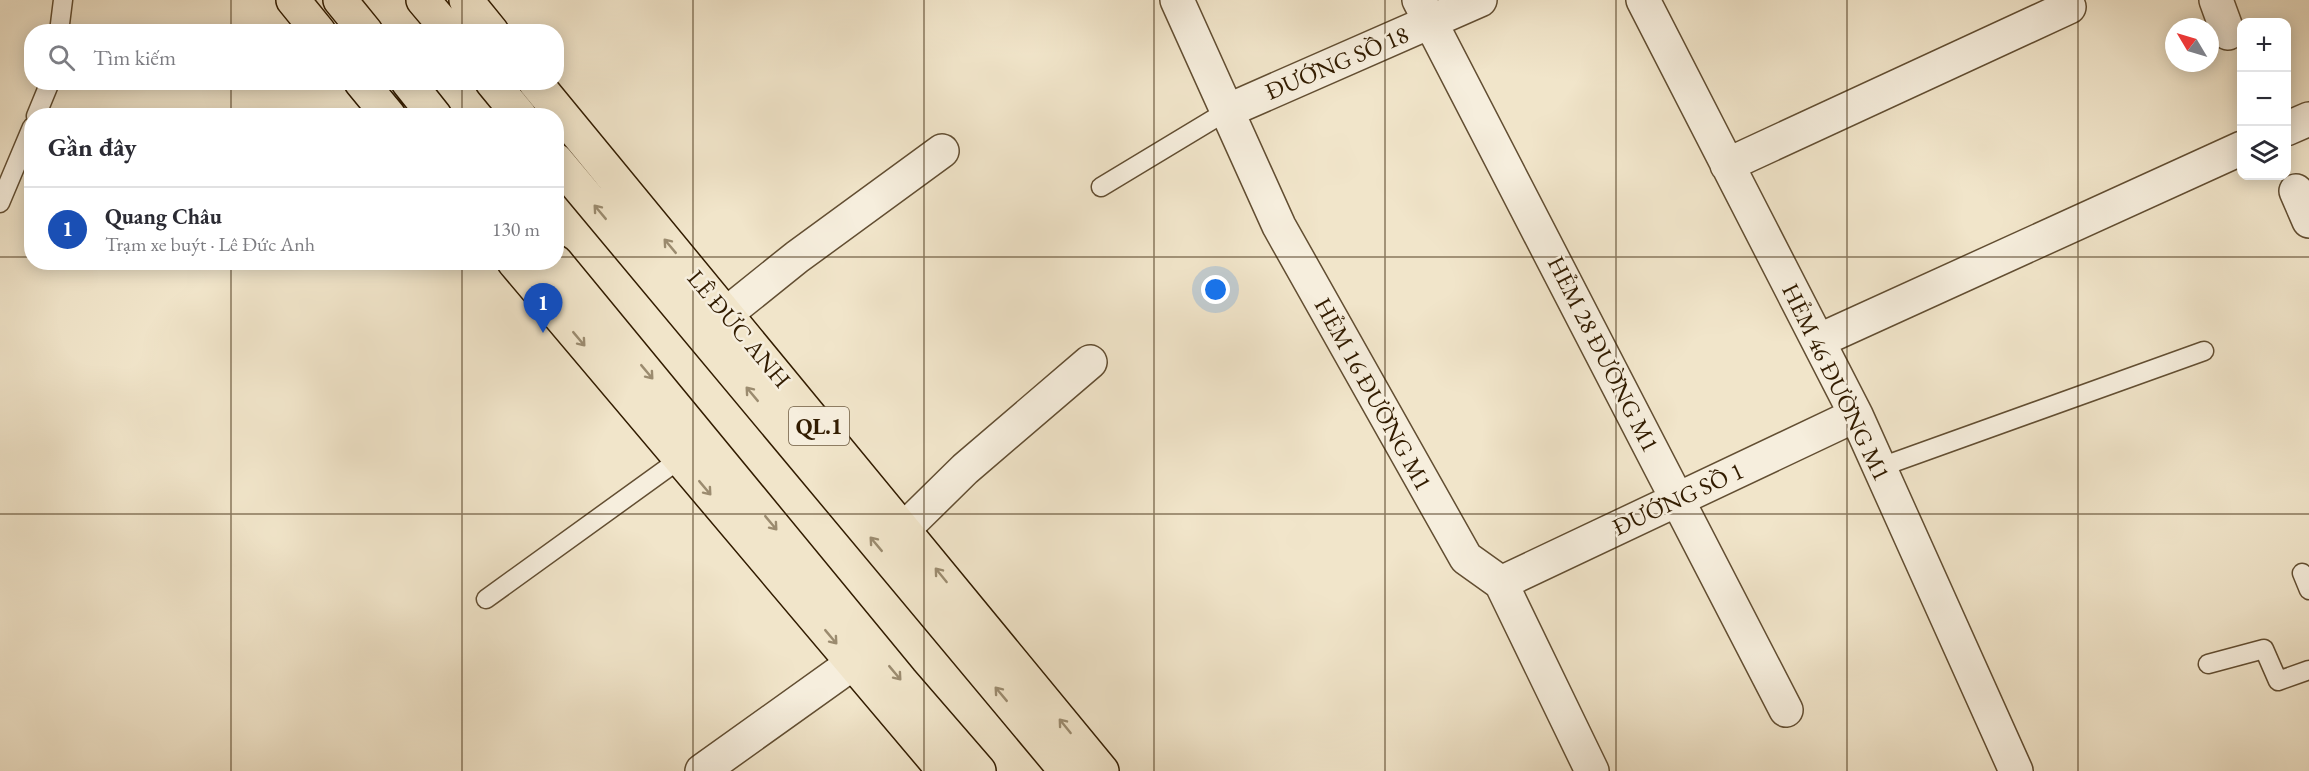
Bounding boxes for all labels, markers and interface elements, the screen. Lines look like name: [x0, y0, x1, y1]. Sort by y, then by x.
street label: ĐƯỚNG SỒ 18: [1260, 18, 1413, 107]
north arrow: [2165, 18, 2219, 72]
map controls: [2237, 18, 2291, 180]
button: +: [2237, 18, 2291, 72]
search box: [24, 24, 564, 90]
icon: search: [45, 41, 78, 74]
text: Tìm kiếm: [93, 43, 176, 72]
button: −: [2237, 72, 2291, 126]
button: layers: [2237, 126, 2291, 180]
text: Gần đây: [48, 130, 137, 164]
text: Quang Châu: [105, 202, 222, 231]
one-way arrow: [593, 205, 607, 220]
text: 1: [62, 216, 73, 242]
text: 130 m: [492, 216, 540, 242]
text: Trạm xe buýt · Lê Đức Anh: [105, 231, 315, 257]
one-way arrow: [664, 238, 677, 254]
street label: HẺM 28 ĐƯỜNG M1: [1541, 251, 1666, 457]
street label: LÊ ĐỨC ANH: [681, 263, 798, 394]
your location: [1201, 275, 1230, 304]
street label: HẺM 46 ĐƯỜNG M1: [1775, 278, 1898, 486]
pin: 1: [524, 284, 562, 333]
street label: HẺM 16 ĐƯỜNG M1: [1308, 292, 1439, 496]
one-way arrow: [572, 331, 586, 346]
one-way arrow: [640, 364, 653, 380]
one-way arrow: [745, 386, 758, 402]
road number: QL.1: [789, 407, 849, 445]
street label: ĐƯỚNG SỒ 1: [1607, 455, 1748, 542]
one-way arrow: [698, 480, 712, 495]
one-way arrow: [764, 515, 778, 530]
one-way arrow: [870, 536, 883, 552]
one-way arrow: [935, 567, 948, 583]
one-way arrow: [824, 629, 838, 644]
one-way arrow: [889, 665, 902, 681]
one-way arrow: [994, 687, 1008, 702]
one-way arrow: [1058, 719, 1072, 734]

